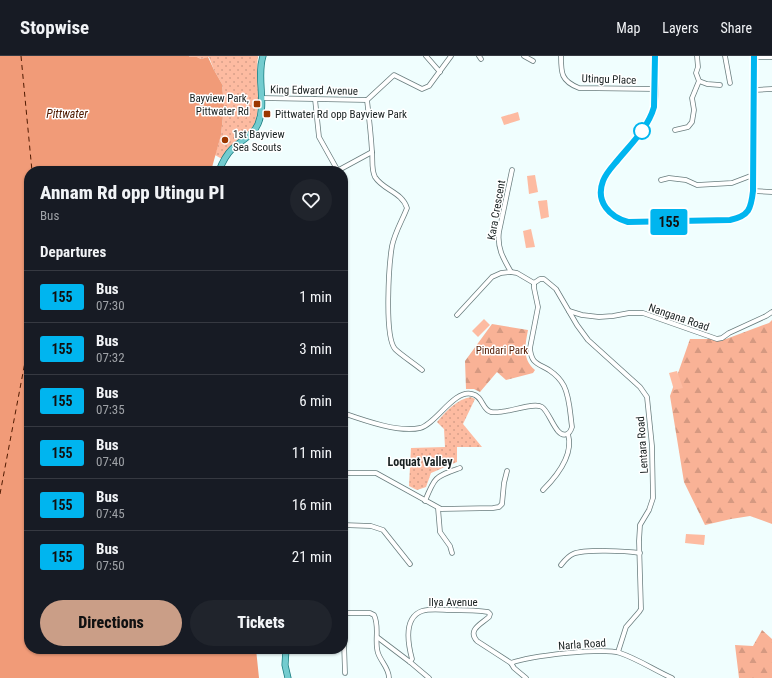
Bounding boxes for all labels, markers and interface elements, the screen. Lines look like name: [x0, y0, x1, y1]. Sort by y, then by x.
text: Stopwise: [20, 16, 89, 39]
text: Map: [616, 20, 640, 36]
text: Layers: [662, 20, 699, 36]
text: Share: [721, 20, 752, 36]
street label: Utingu Place: [581, 72, 637, 87]
street label: King Edward Avenue: [270, 83, 358, 98]
place label: Bayview Park, Pittwater Rd: [189, 92, 249, 118]
marker: Bayview Park, Pittwater Rd: [252, 99, 262, 109]
water label: Pittwater: [46, 107, 88, 121]
place label: Pittwater Rd opp Bayview Park: [275, 108, 407, 121]
marker: Pittwater Rd opp Bayview Park: [262, 109, 272, 119]
unlabelled marker: [633, 122, 651, 140]
place label: 1st Bayview Sea Scouts: [233, 128, 285, 154]
marker: 1st Bayview Sea Scouts: [220, 135, 230, 145]
button: heart: [290, 179, 332, 221]
street label: Kara Crescent: [485, 179, 508, 241]
text: Annam Rd opp Utingu Pl: [40, 181, 224, 204]
text: Bus: [40, 208, 59, 223]
line badge: 155: [646, 209, 692, 235]
text: 155: [658, 214, 680, 230]
text: Departures: [40, 243, 106, 261]
text: Bus: [96, 280, 119, 298]
text: 1 min: [299, 288, 332, 306]
text: 155: [51, 289, 73, 305]
text: 07:30: [96, 298, 125, 313]
street label: Nangana Road: [647, 301, 711, 334]
text: Bus: [96, 332, 119, 350]
text: 3 min: [299, 340, 332, 358]
text: 155: [51, 341, 73, 357]
park label: Pindari Park: [476, 344, 528, 357]
text: 07:32: [96, 350, 125, 365]
text: Bus: [96, 384, 119, 402]
text: 6 min: [299, 392, 332, 410]
text: 155: [51, 393, 73, 409]
text: 07:35: [96, 402, 125, 417]
street label: Lentara Road: [634, 416, 651, 474]
text: Bus: [96, 436, 119, 454]
text: 11 min: [292, 444, 332, 462]
text: 155: [51, 445, 73, 461]
text: 07:40: [96, 454, 125, 469]
district label: Loquat Valley: [387, 455, 453, 469]
text: Bus: [96, 488, 119, 506]
text: 16 min: [292, 496, 332, 514]
text: 155: [51, 497, 73, 513]
text: 07:45: [96, 506, 125, 521]
text: Bus: [96, 540, 119, 558]
text: 21 min: [292, 548, 332, 566]
text: 155: [51, 549, 73, 565]
text: 07:50: [96, 558, 125, 573]
street label: Ilya Avenue: [428, 596, 478, 609]
button: Directions: [40, 600, 182, 646]
button: Tickets: [190, 600, 332, 646]
street label: Narla Road: [558, 636, 606, 653]

